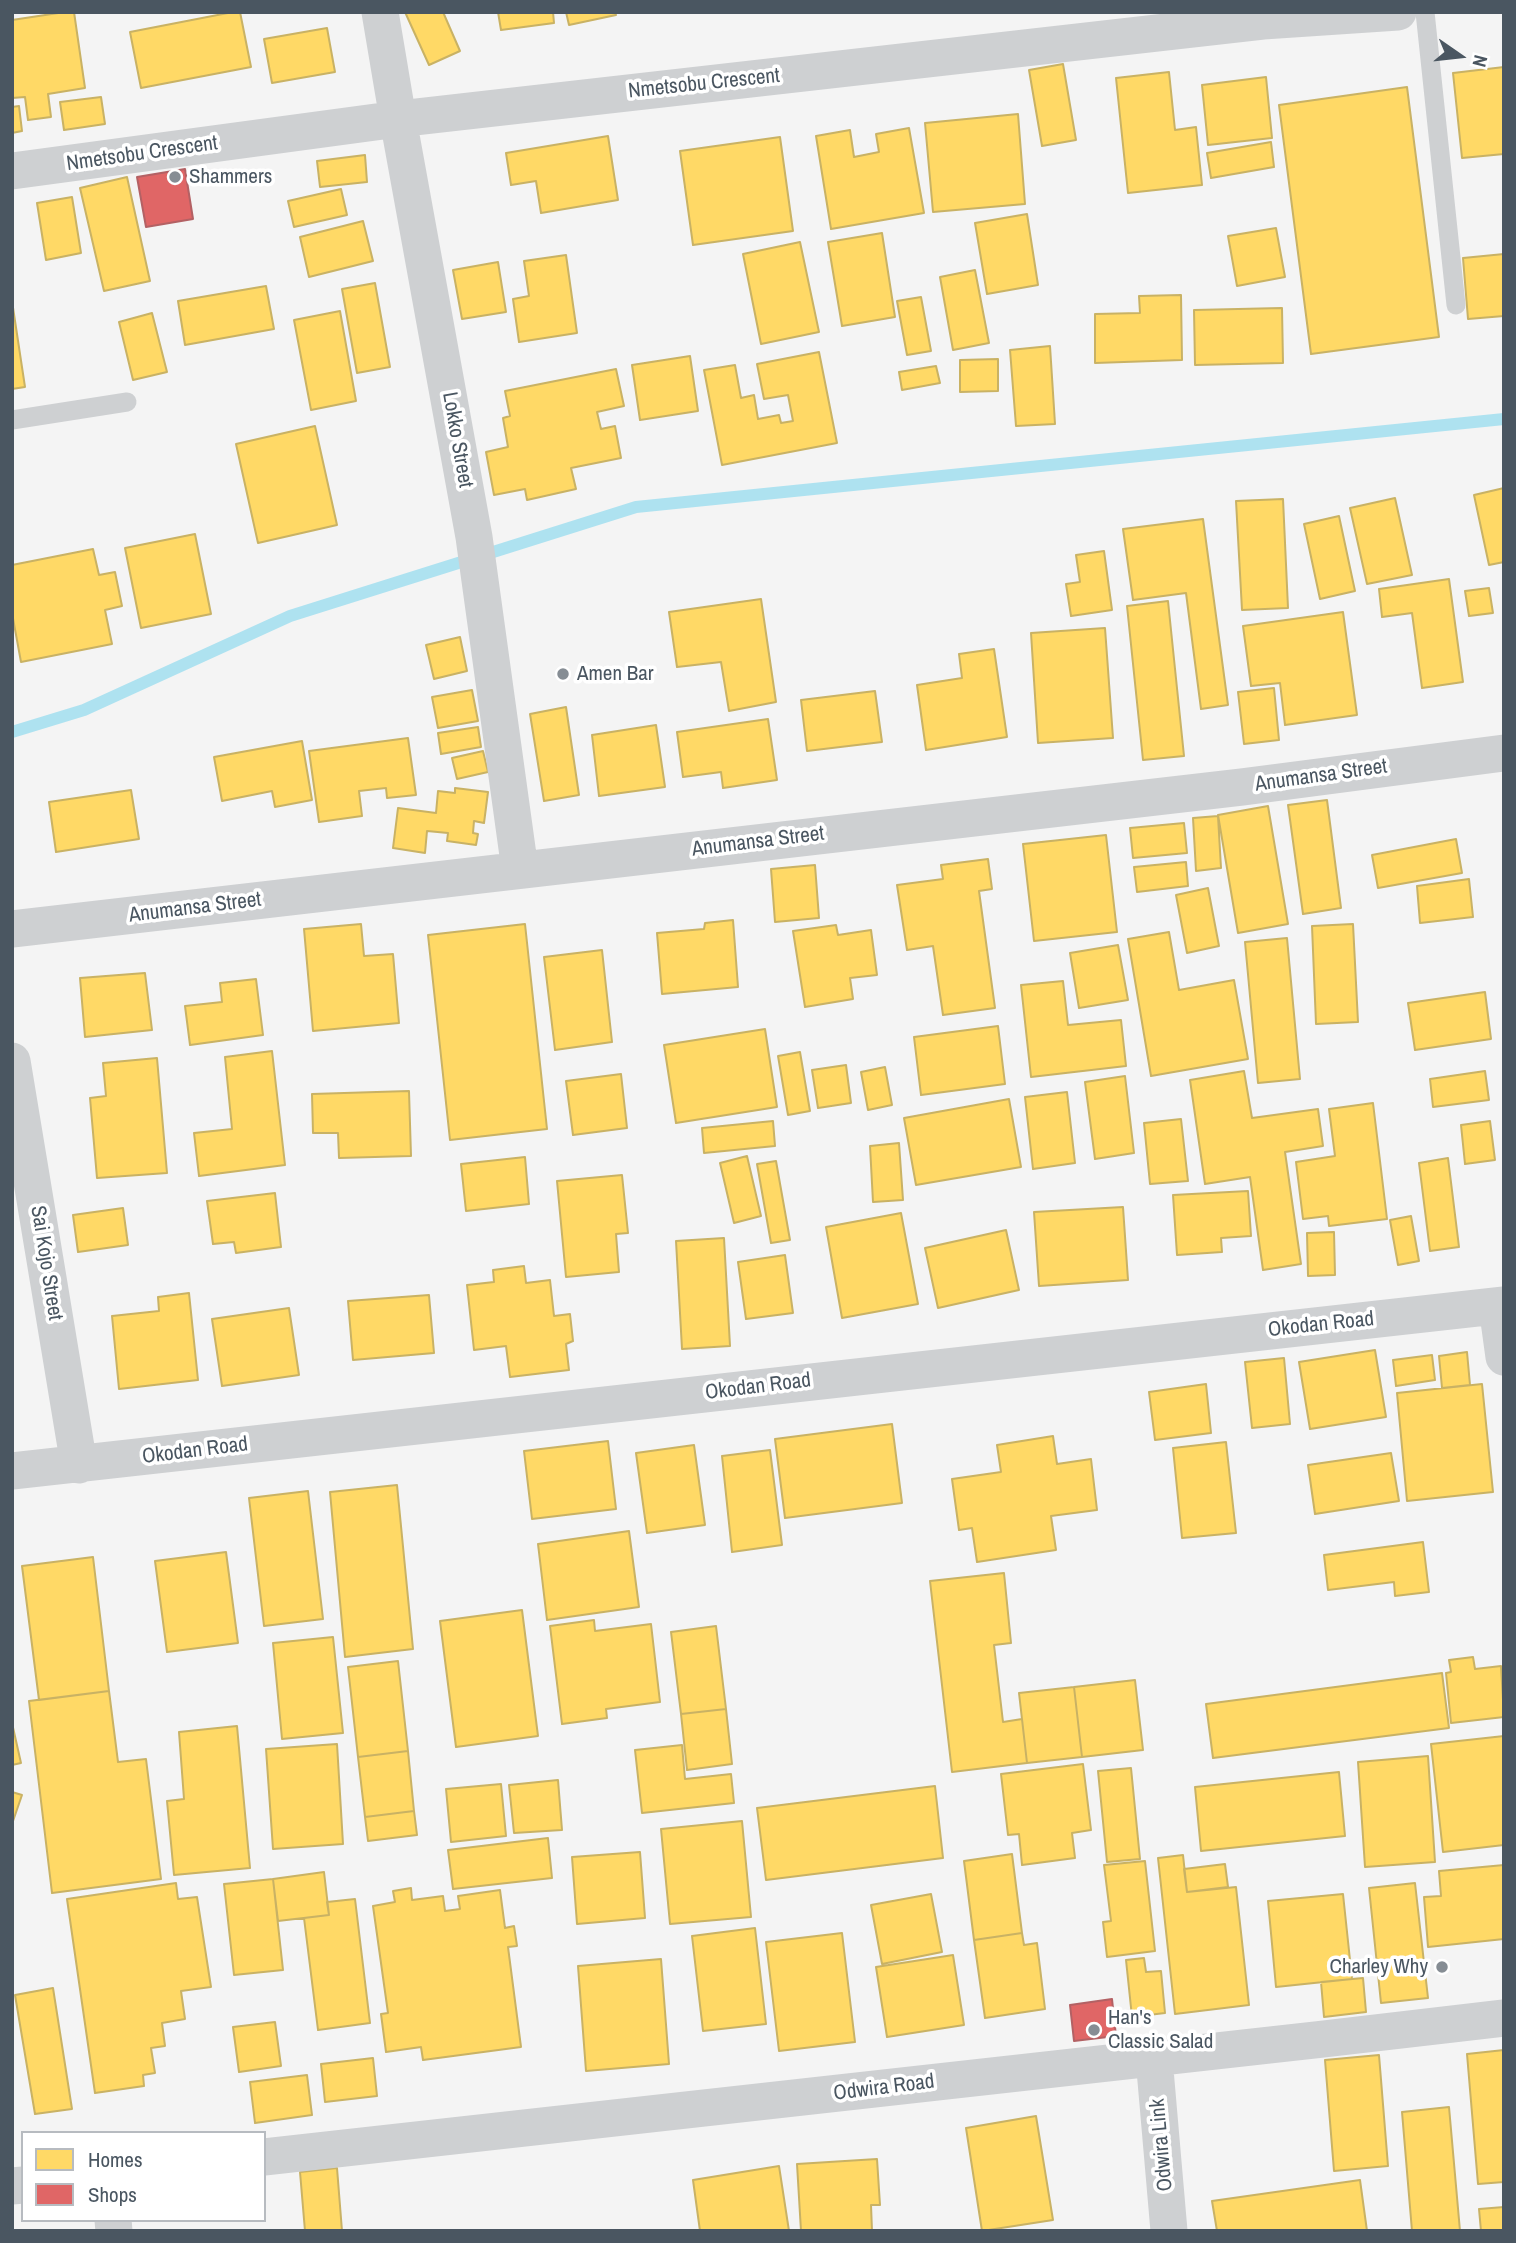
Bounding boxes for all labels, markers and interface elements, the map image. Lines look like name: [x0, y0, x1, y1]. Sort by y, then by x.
north arrow: [1425, 21, 1495, 91]
text: N: [1466, 52, 1494, 70]
street label: Nmetsobu Crescent: [627, 64, 781, 104]
street label: Nmetsobu Crescent: [65, 131, 219, 177]
place label: Shammers: [189, 164, 272, 190]
marker: Shammers: [167, 169, 183, 185]
street label: Lokko Street: [436, 390, 478, 490]
place label: Amen Bar: [577, 661, 654, 687]
marker: Amen Bar: [555, 666, 571, 682]
street label: Anumansa Street: [1253, 754, 1389, 798]
street label: Anumansa Street: [690, 821, 826, 863]
street label: Anumansa Street: [127, 887, 263, 929]
street label: Sai Kojo Street: [24, 1204, 68, 1322]
street label: Okodan Road: [1267, 1307, 1375, 1343]
street label: Okodan Road: [704, 1368, 812, 1406]
street label: Okodan Road: [141, 1432, 249, 1470]
place label: Charley Why: [1329, 1954, 1428, 1980]
marker: Charley Why: [1434, 1959, 1450, 1975]
place label: Han's Classic Salad: [1108, 2005, 1213, 2055]
marker: Han's Classic Salad: [1086, 2022, 1102, 2038]
street label: Odwira Road: [832, 2069, 936, 2107]
street label: Odwira Link: [1145, 2098, 1179, 2192]
legend: [21, 2131, 266, 2222]
text: Homes: [88, 2145, 143, 2174]
text: Shops: [88, 2180, 137, 2209]

